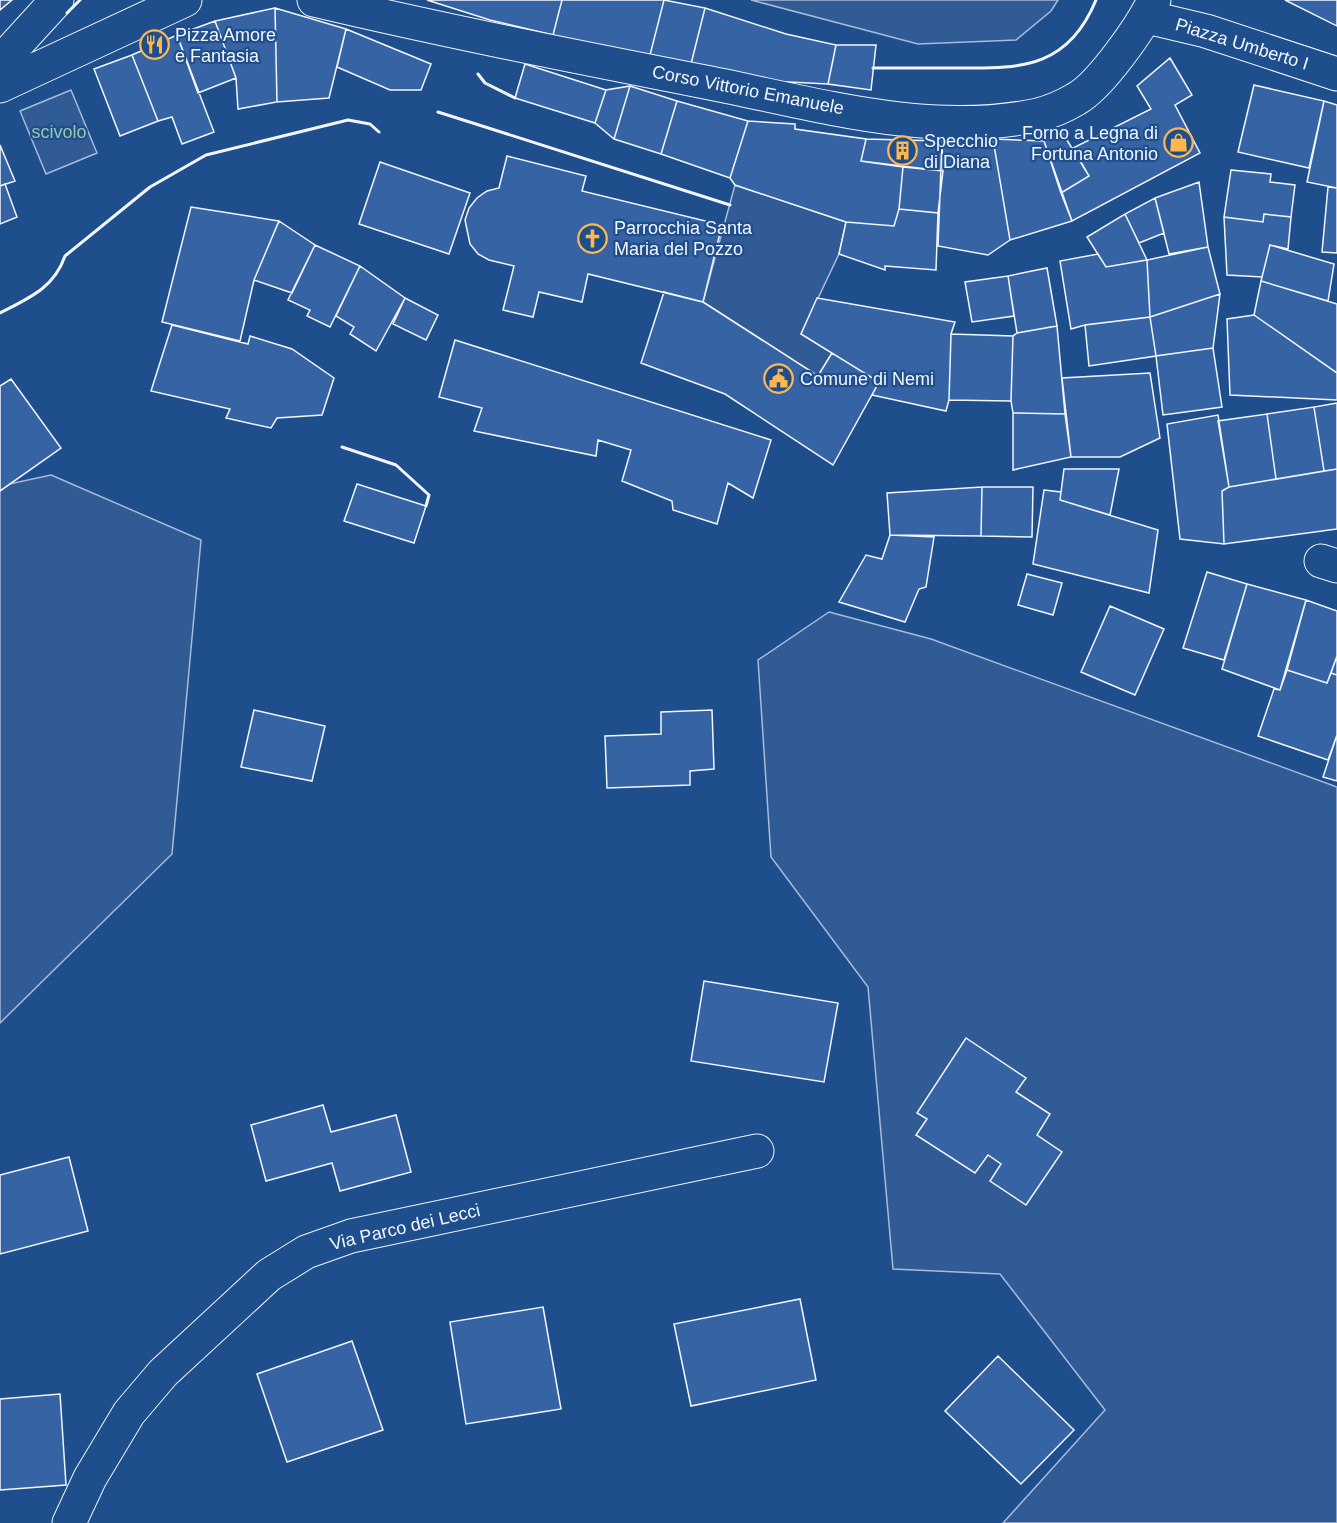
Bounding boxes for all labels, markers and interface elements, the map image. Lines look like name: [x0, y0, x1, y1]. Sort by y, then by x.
street label: Piazza Umberto I: [1173, 14, 1311, 74]
place label: Pizza Amore e Fantasia: [175, 25, 276, 66]
restaurant icon: Pizza Amore e Fantasia: [138, 29, 170, 61]
street label: Corso Vittorio Emanuele: [650, 62, 846, 118]
park label: scivolo: [31, 122, 87, 142]
place label: Forno a Legna di Fortuna Antonio: [1022, 123, 1158, 164]
shop icon: Forno a Legna di Fortuna Antonio: [1163, 127, 1195, 159]
place label: Specchio di Diana: [924, 131, 998, 172]
building icon: Specchio di Diana: [887, 135, 919, 167]
place label: Parrocchia Santa Maria del Pozzo: [614, 218, 753, 259]
church icon: Parrocchia Santa Maria del Pozzo: [577, 222, 609, 254]
public building icon: Comune di Nemi: [763, 363, 795, 395]
place label: Comune di Nemi: [800, 369, 934, 389]
street label: Via Parco dei Lecci: [328, 1200, 482, 1254]

